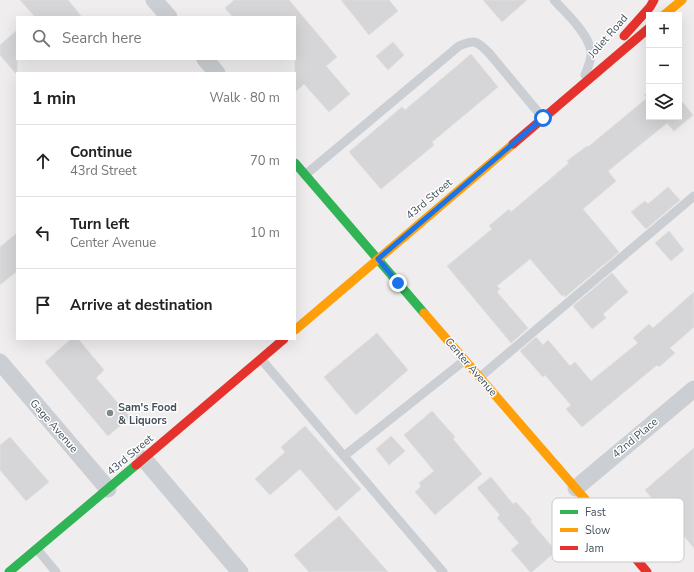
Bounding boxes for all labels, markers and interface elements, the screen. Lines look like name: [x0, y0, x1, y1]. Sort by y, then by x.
street label: Joliet Road: [584, 11, 631, 62]
map controls: [646, 12, 682, 120]
button: +: [646, 12, 682, 48]
search box: [16, 16, 296, 60]
icon: search: [30, 27, 52, 49]
text: Search here: [62, 28, 142, 48]
button: −: [646, 48, 682, 84]
button: layers: [646, 84, 682, 120]
text: 1 min: [32, 87, 76, 110]
text: Walk · 80 m: [209, 89, 280, 107]
route start: [534, 109, 552, 127]
text: Continue: [70, 142, 132, 162]
icon: ahead: [32, 150, 54, 172]
text: 70 m: [250, 152, 280, 170]
text: 43rd Street: [70, 162, 137, 180]
street label: 43rd Street: [403, 175, 456, 223]
text: Turn left: [70, 214, 129, 234]
icon: left: [32, 222, 54, 244]
text: 10 m: [250, 224, 280, 242]
text: Center Avenue: [70, 234, 156, 252]
route end: [389, 274, 407, 292]
icon: arrive: [32, 294, 54, 316]
text: Arrive at destination: [70, 295, 213, 315]
street label: Center Avenue: [441, 335, 501, 400]
street label: Gage Avenue: [27, 396, 82, 456]
place label: Sam's Food & Liquors: [118, 400, 177, 428]
marker: Sam's Food & Liquors: [105, 408, 115, 418]
street label: 42nd Place: [609, 414, 661, 462]
street label: 43rd Street: [104, 431, 157, 479]
legend: [552, 498, 684, 562]
text: Fast: [585, 505, 606, 520]
text: Slow: [585, 523, 610, 538]
text: Jam: [584, 541, 604, 556]

